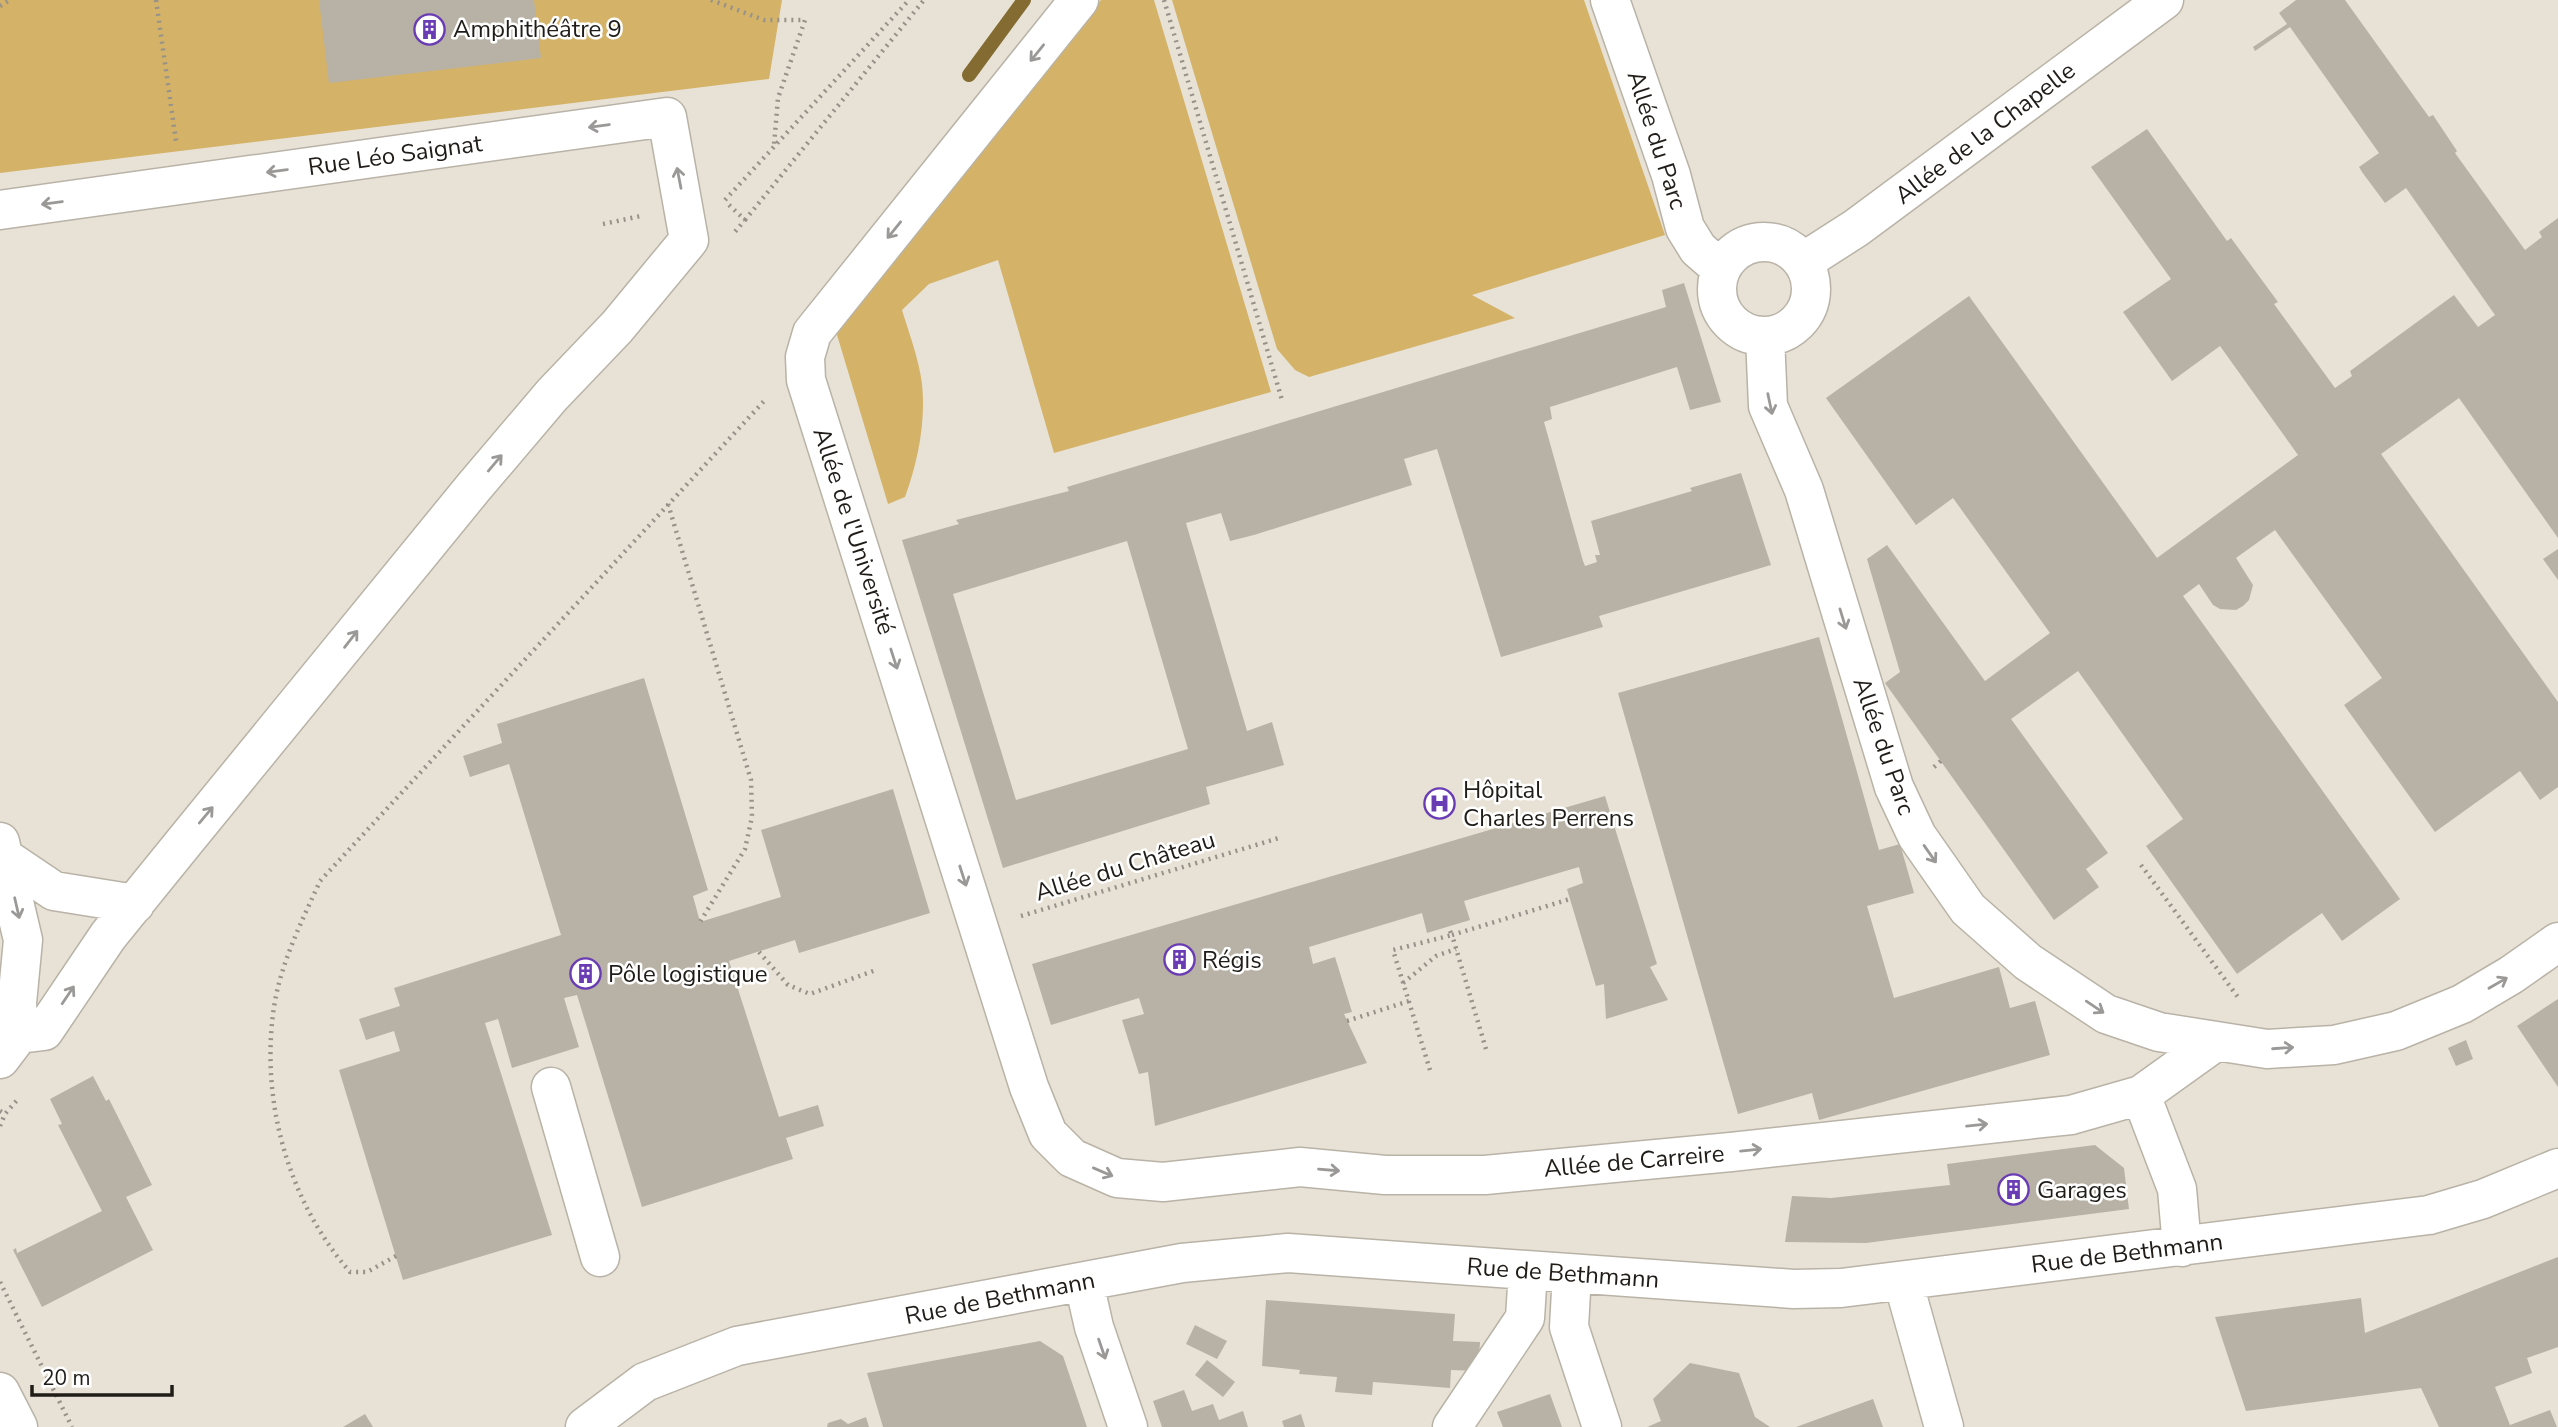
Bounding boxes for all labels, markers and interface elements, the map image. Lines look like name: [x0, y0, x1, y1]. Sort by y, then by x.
building icon: Amphithéâtre 9: [413, 12, 447, 46]
place label: Amphithéâtre 9: [453, 13, 622, 45]
one-way arrow: [1029, 44, 1044, 62]
street label: Allée de la Chapelle: [1888, 55, 2082, 211]
street label: Allée du Parc: [1620, 67, 1694, 213]
one-way arrow: [589, 120, 611, 133]
street label: Rue Léo Saignat: [306, 127, 485, 183]
one-way arrow: [266, 165, 289, 178]
one-way arrow: [671, 167, 685, 190]
one-way arrow: [41, 197, 64, 210]
one-way arrow: [886, 221, 902, 239]
one-way arrow: [1764, 393, 1777, 415]
street label: Allée de l'Université: [805, 423, 903, 639]
one-way arrow: [487, 454, 503, 472]
one-way arrow: [1837, 608, 1850, 630]
one-way arrow: [343, 631, 359, 649]
one-way arrow: [889, 648, 901, 670]
street label: Allée du Parc: [1845, 673, 1923, 819]
place label: Hôpital Charles Perrens: [1463, 774, 1634, 834]
hospital icon: Hôpital Charles Perrens: [1423, 787, 1457, 821]
one-way arrow: [198, 806, 214, 824]
street label: Allée du Château: [1031, 823, 1219, 909]
one-way arrow: [1923, 844, 1937, 863]
one-way arrow: [958, 865, 971, 887]
one-way arrow: [10, 896, 24, 919]
building icon: Régis: [1162, 943, 1196, 977]
place label: Régis: [1202, 944, 1262, 976]
building icon: Pôle logistique: [568, 957, 602, 991]
place label: Pôle logistique: [608, 958, 768, 990]
one-way arrow: [2487, 976, 2507, 990]
one-way arrow: [61, 986, 75, 1005]
one-way arrow: [2085, 1000, 2104, 1014]
one-way arrow: [2271, 1042, 2294, 1055]
one-way arrow: [1965, 1119, 1988, 1132]
street label: Allée de Carreire: [1542, 1137, 1726, 1185]
one-way arrow: [1739, 1143, 1762, 1156]
one-way arrow: [1317, 1163, 1339, 1176]
one-way arrow: [1092, 1166, 1114, 1179]
building icon: Garages: [1997, 1173, 2031, 1207]
place label: Garages: [2037, 1174, 2127, 1206]
street label: Rue de Bethmann: [2029, 1225, 2225, 1281]
street label: Rue de Bethmann: [1466, 1250, 1660, 1296]
street label: Rue de Bethmann: [902, 1264, 1098, 1332]
one-way arrow: [1097, 1337, 1109, 1359]
scale bar: [32, 1354, 172, 1398]
text: 20 m: [42, 1364, 91, 1392]

